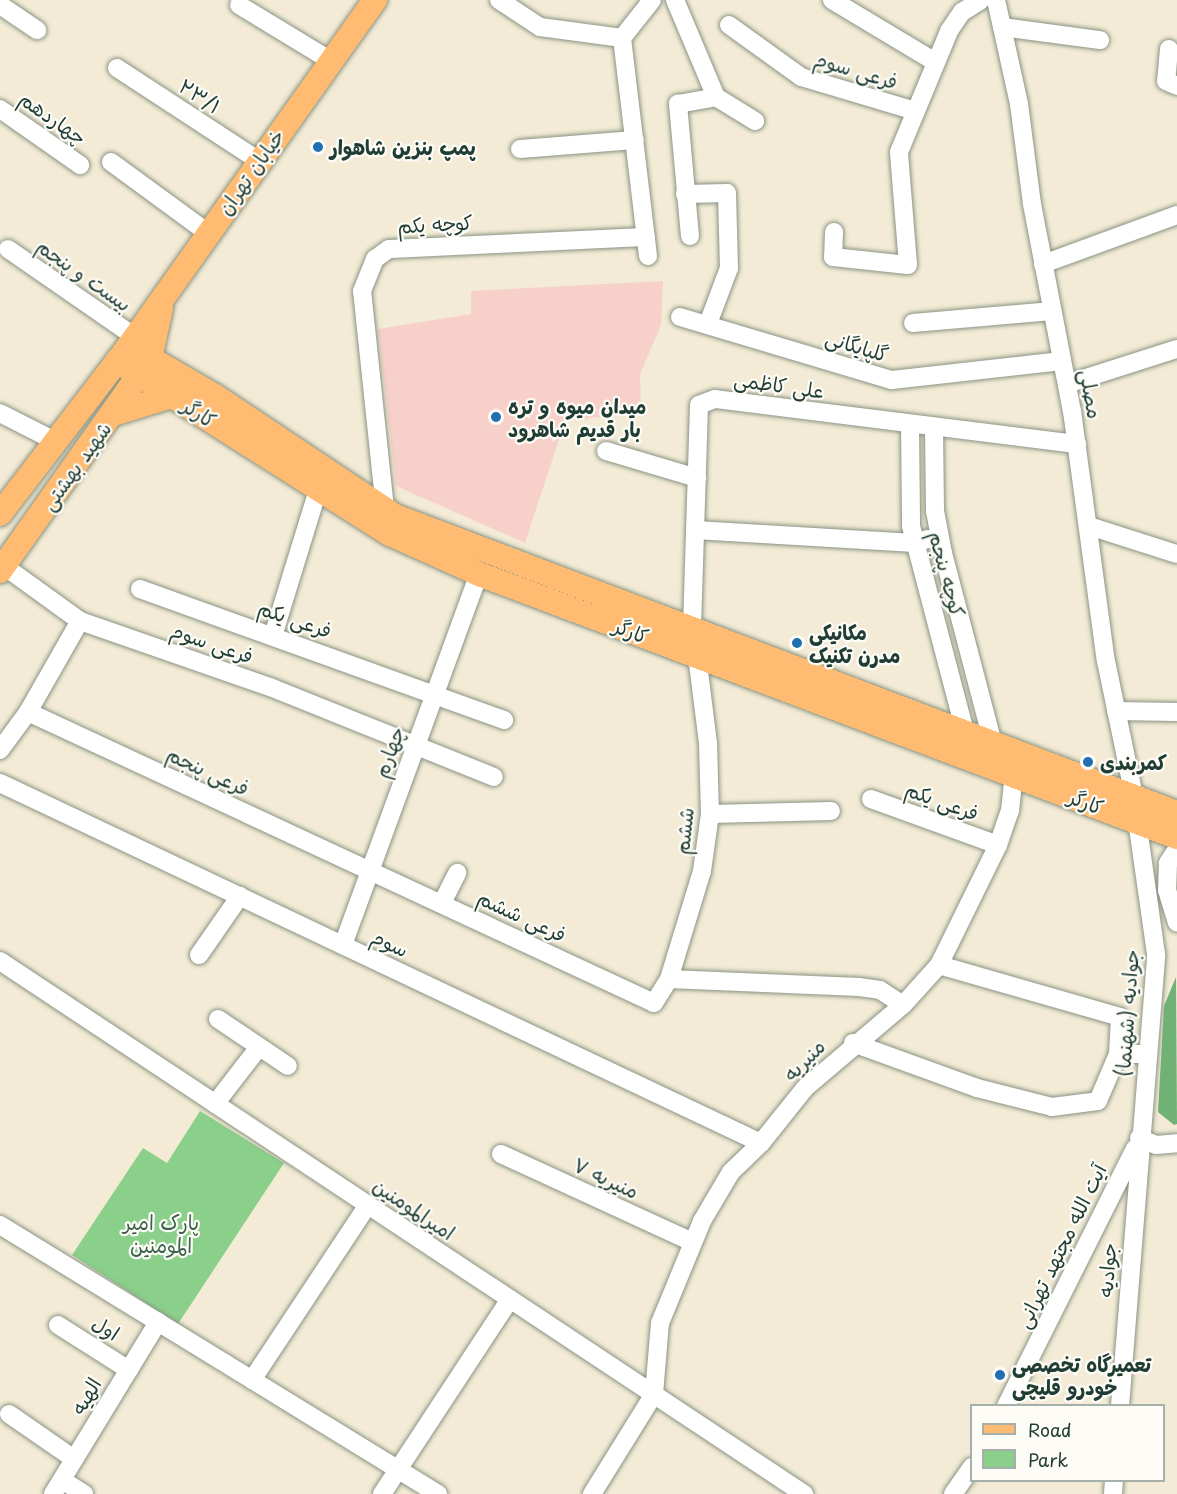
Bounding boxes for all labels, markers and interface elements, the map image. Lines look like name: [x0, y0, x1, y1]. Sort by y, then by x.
street label: فرعی سوم: [811, 46, 901, 94]
street label: ۲۳/۱: [174, 74, 226, 118]
street label: چهاردهم: [15, 86, 91, 150]
street label: خیابان تهران: [213, 124, 289, 220]
place label: پمپ بنزین شاهوار: [330, 135, 476, 159]
marker: پمپ بنزین شاهوار: [311, 140, 325, 154]
street label: کوچه یکم: [397, 210, 473, 238]
street label: بیست و پنجم: [32, 234, 136, 316]
street label: گلپایگانی: [823, 325, 891, 367]
street label: علی کاظمی: [732, 367, 826, 403]
street label: مصلی: [1075, 368, 1107, 420]
street label: کارگر: [177, 393, 221, 433]
place label: میدان میوه و تره بار قدیم شاهرود: [508, 394, 646, 441]
marker: میدان میوه و تره بار قدیم شاهرود: [489, 410, 503, 424]
street label: شهید بهشتی: [36, 417, 116, 515]
street label: کوچه پنجم: [924, 529, 970, 619]
street label: فرعی یکم: [255, 595, 335, 643]
street label: کارگر: [610, 613, 652, 649]
street label: فرعی سوم: [168, 618, 256, 668]
place label: مکانیکی مدرن تکنیک: [809, 620, 900, 667]
marker: مکانیکی مدرن تکنیک: [790, 636, 804, 650]
street label: چهارم: [369, 723, 409, 781]
street label: فرعی پنجم: [163, 742, 253, 800]
place label: کمربندی: [1100, 750, 1167, 774]
marker: کمربندی: [1081, 755, 1095, 769]
street label: فرعی یکم: [902, 777, 982, 825]
street label: کارگر: [1065, 784, 1107, 820]
street label: ششم: [670, 806, 698, 856]
street label: فرعی ششم: [474, 885, 570, 947]
street label: سوم: [368, 924, 412, 962]
street label: جوادیه (شهنما): [1111, 949, 1143, 1077]
street label: منیریه: [778, 1034, 830, 1086]
street label: منیریه ۷: [569, 1152, 643, 1204]
street label: آیت الله مجتهد تهرانی: [1011, 1160, 1111, 1332]
street label: امیرالمومنین: [369, 1173, 459, 1245]
park label: پارک امیر المومنین: [123, 1211, 199, 1258]
street label: جوادیه: [1093, 1242, 1121, 1298]
street label: اول: [88, 1311, 124, 1345]
place label: تعمیرگاه تخصصی خودرو قلیچی: [1012, 1352, 1151, 1399]
marker: تعمیرگاه تخصصی خودرو قلیچی: [993, 1368, 1007, 1382]
street label: الهیه: [66, 1373, 106, 1419]
legend: [970, 1404, 1165, 1482]
text: Road: [1028, 1416, 1072, 1443]
text: Park: [1028, 1446, 1068, 1473]

